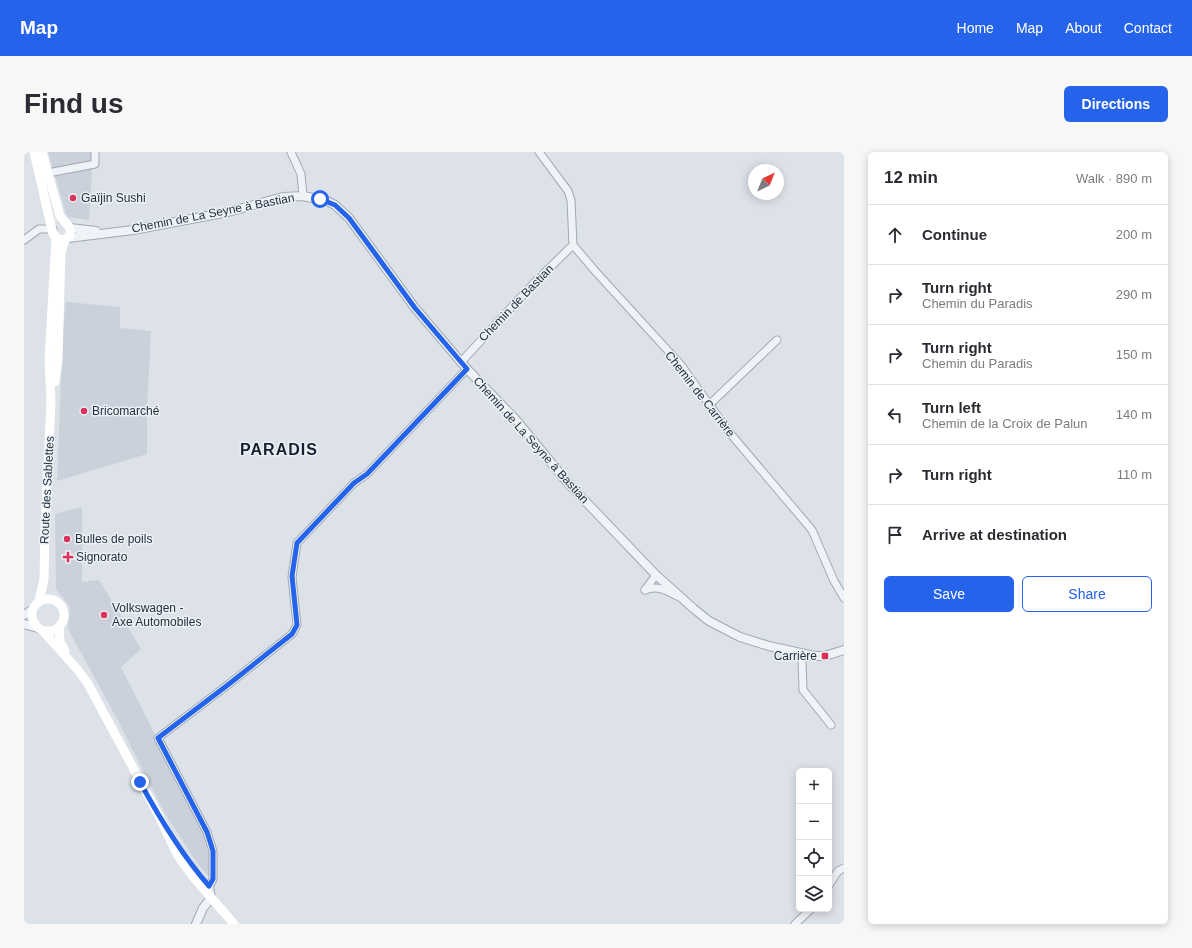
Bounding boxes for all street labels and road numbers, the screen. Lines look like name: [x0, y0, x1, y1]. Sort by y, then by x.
street label: Chemin de La Seyne à Bastian: [130, 190, 296, 236]
street label: Chemin de Bastian: [476, 262, 556, 344]
street label: Chemin de Carrière: [662, 348, 738, 440]
street label: Chemin de La Seyne à Bastian: [470, 374, 592, 506]
street label: Route des Sablettes: [37, 436, 57, 544]

